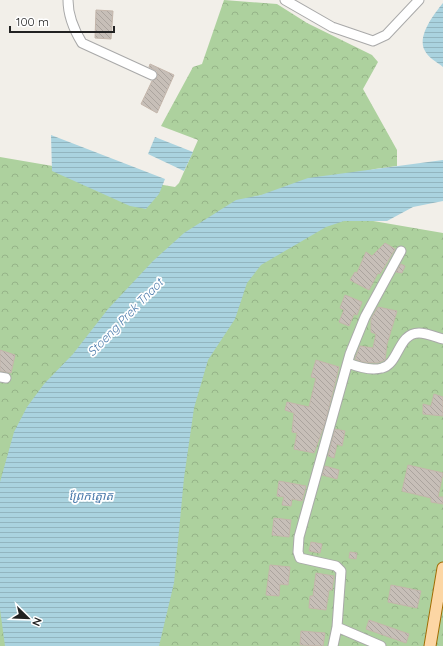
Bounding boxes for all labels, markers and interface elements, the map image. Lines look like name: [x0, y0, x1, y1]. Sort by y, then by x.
scale bar: [10, 8, 114, 34]
text: 100 m: [16, 14, 49, 29]
water label: Stoeng Prek Tnaot: [84, 274, 167, 359]
water label: ព្រែកត្នោត: [69, 488, 115, 503]
north arrow: [8, 598, 48, 638]
text: N: [29, 615, 45, 628]

